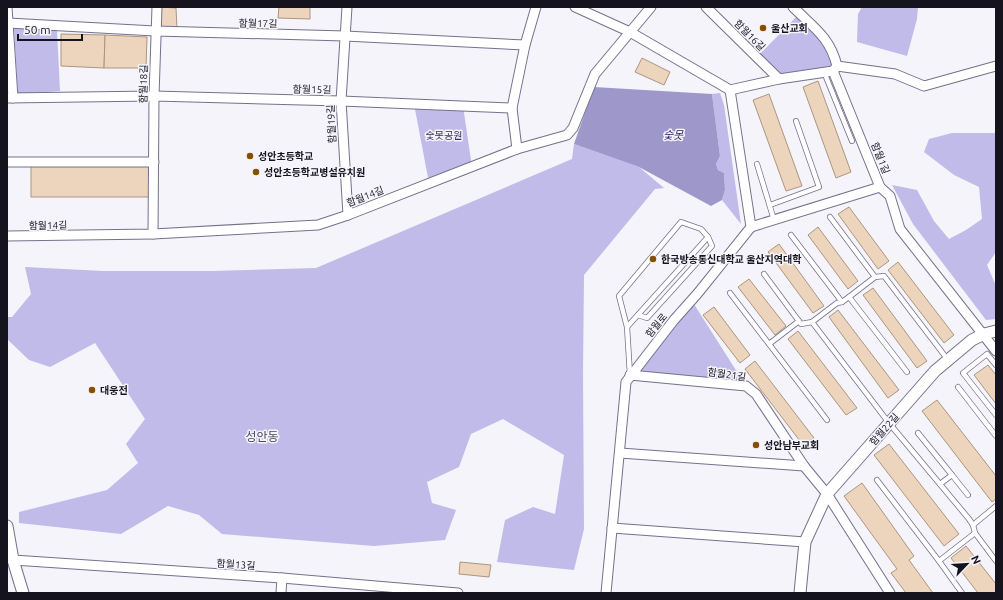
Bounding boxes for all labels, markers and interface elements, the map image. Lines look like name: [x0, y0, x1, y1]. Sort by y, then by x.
scale bar: [18, 16, 82, 42]
street label: 함월17길: [238, 18, 278, 29]
street label: 함월16길: [732, 18, 767, 53]
text: 50 m: [24, 23, 51, 36]
marker: 울산교회: [758, 23, 768, 33]
place label: 울산교회: [771, 23, 808, 34]
street label: 함월18길: [138, 64, 149, 104]
street label: 함월15길: [292, 84, 332, 95]
street label: 함월19길: [325, 104, 338, 144]
water label: 숯못: [663, 129, 684, 141]
park label: 숯못공원: [426, 130, 462, 141]
street label: 함월1길: [869, 141, 892, 176]
place label: 성안초등학교: [258, 150, 313, 162]
marker: 성안초등학교: [245, 151, 255, 161]
place label: 성안초등학교병설유치원: [264, 166, 365, 178]
marker: 성안초등학교병설유치원: [251, 167, 261, 177]
street label: 함월14길: [345, 184, 385, 209]
street label: 함월14길: [28, 220, 68, 231]
place label: 한국방송통신대학교 울산지역대학: [661, 253, 801, 265]
marker: 한국방송통신대학교 울산지역대학: [648, 254, 658, 264]
street label: 함월로: [643, 311, 669, 340]
street label: 함월21길: [707, 366, 747, 383]
marker: 대웅전: [87, 385, 97, 395]
place label: 대웅전: [100, 385, 128, 396]
street label: 함월22길: [867, 411, 901, 448]
district label: 성안동: [245, 430, 279, 443]
marker: 성안남부교회: [751, 440, 761, 450]
place label: 성안남부교회: [764, 440, 819, 451]
north arrow: [947, 544, 987, 584]
text: N: [969, 554, 983, 566]
street label: 함월13길: [216, 558, 256, 571]

